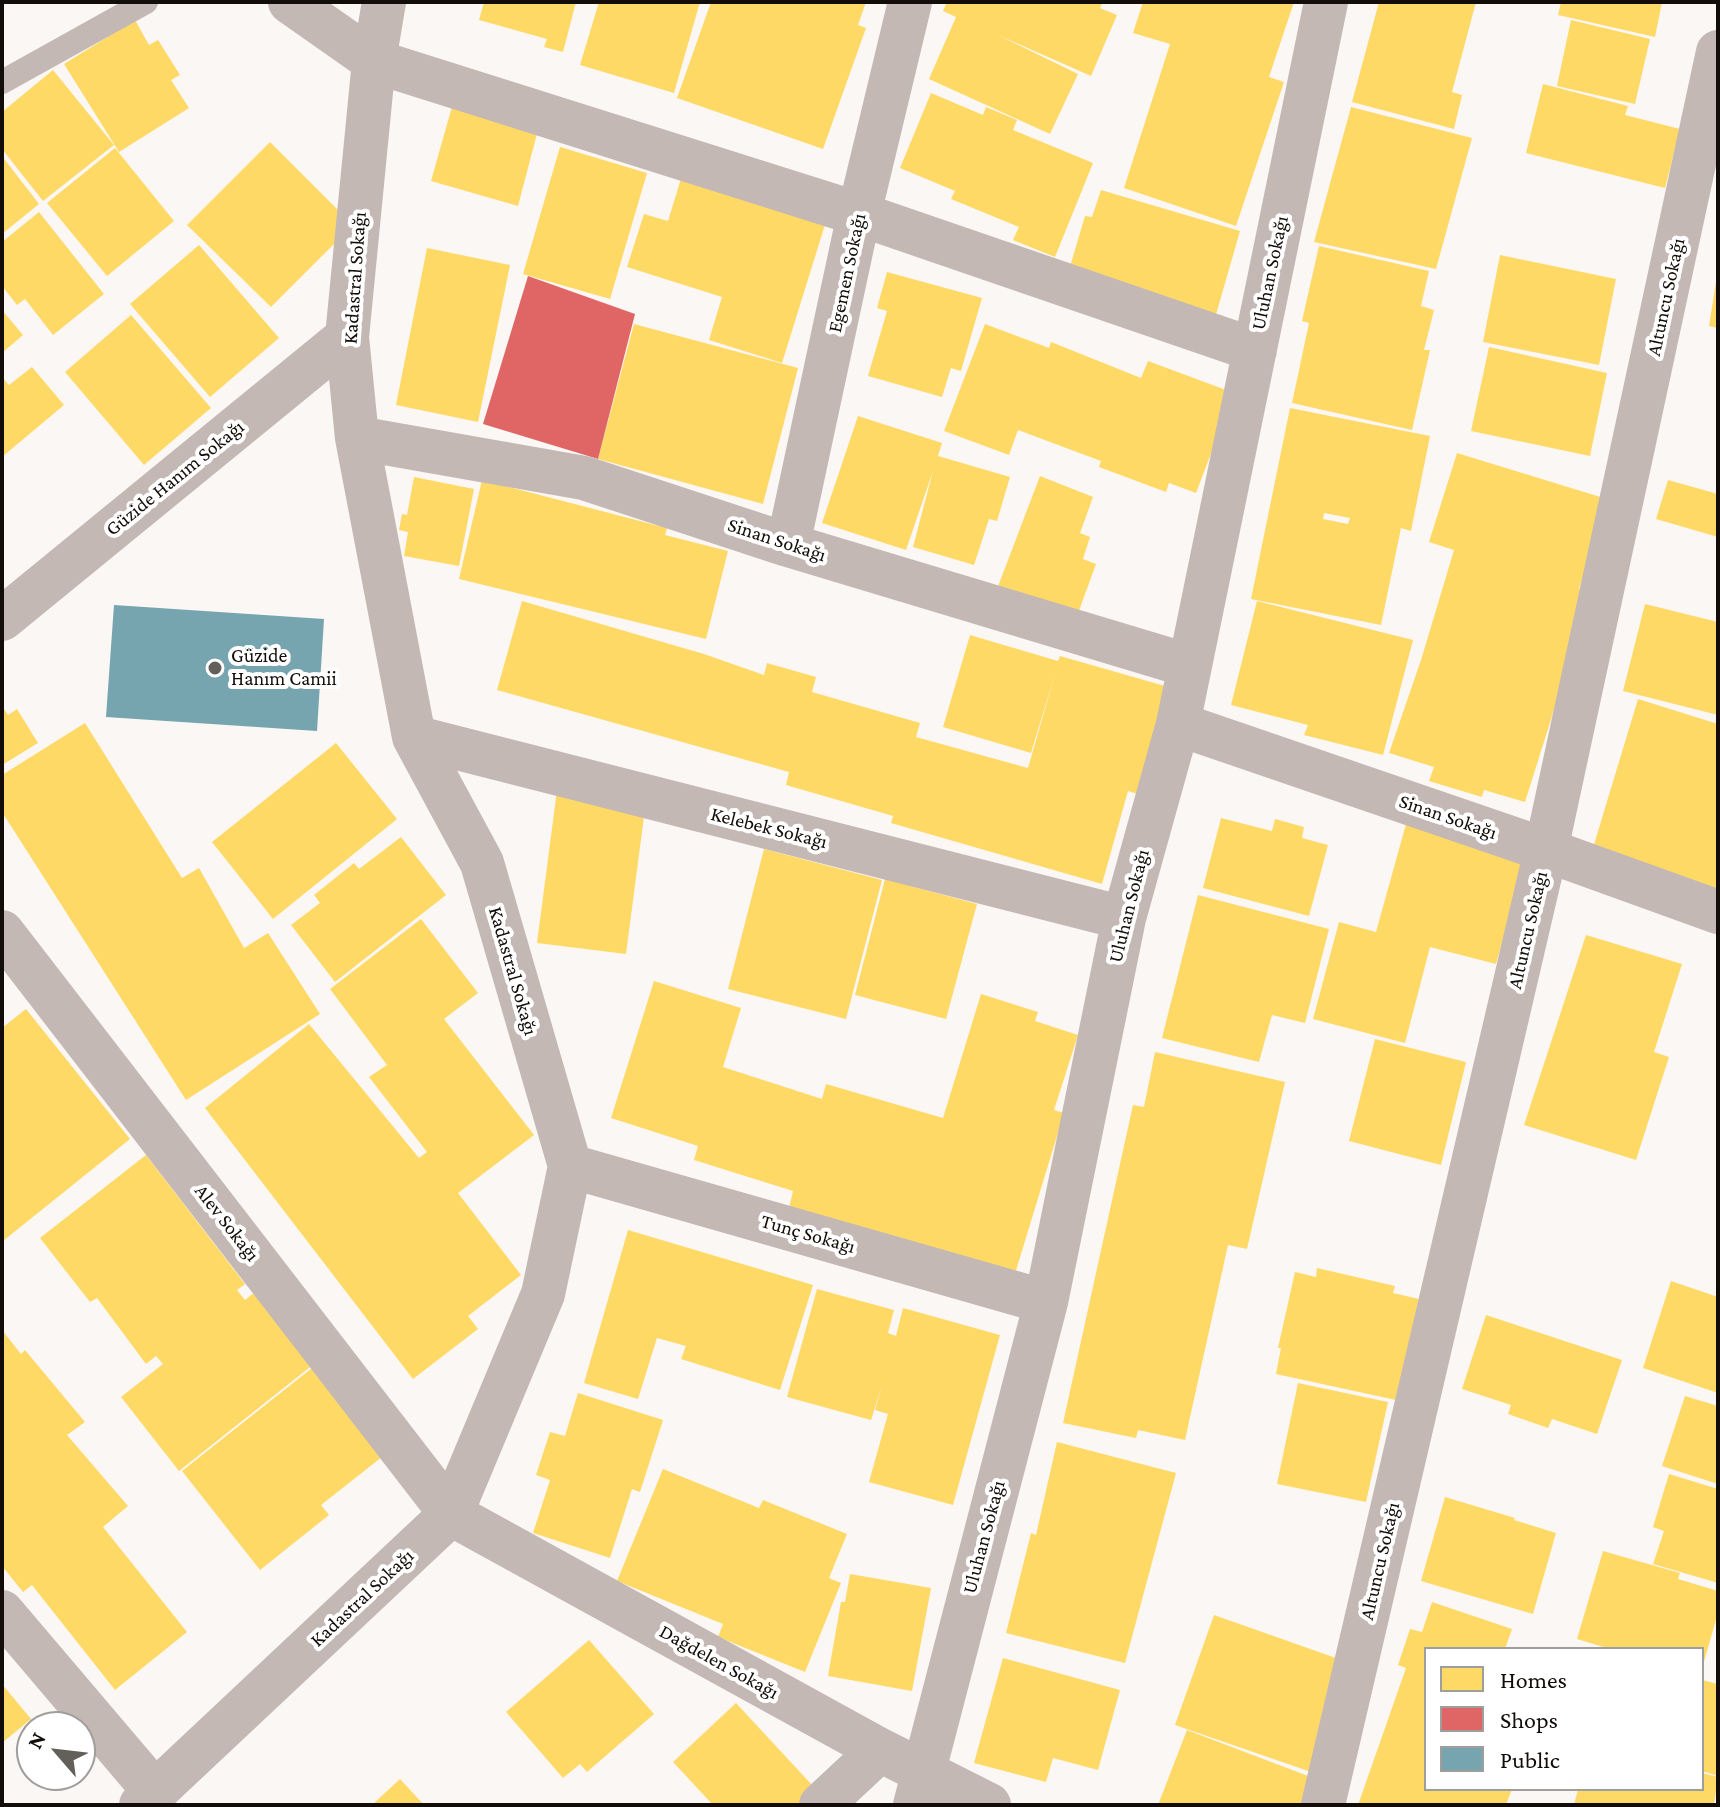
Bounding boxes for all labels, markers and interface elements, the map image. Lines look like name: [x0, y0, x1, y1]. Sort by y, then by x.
street label: Kadastral Sokağı: [338, 211, 372, 345]
street label: Egemen Sokağı: [823, 211, 871, 335]
street label: Uluhan Sokağı: [1246, 214, 1294, 332]
street label: Altuncu Sokağı: [1642, 236, 1690, 358]
street label: Güzide Hanım Sokağı: [101, 415, 249, 541]
street label: Sinan Sokağı: [725, 513, 829, 567]
place label: Güzide Hanım Camii: [231, 644, 337, 691]
marker: Güzide Hanım Camii: [206, 659, 224, 677]
street label: Sinan Sokağı: [1396, 789, 1500, 845]
street label: Kelebek Sokağı: [708, 802, 830, 854]
street label: Uluhan Sokağı: [1103, 847, 1155, 965]
street label: Altuncu Sokağı: [1503, 869, 1553, 991]
street label: Kadastral Sokağı: [483, 904, 543, 1038]
street label: Alev Sokağı: [189, 1180, 265, 1266]
street label: Tunç Sokağı: [758, 1209, 858, 1259]
street label: Uluhan Sokağı: [957, 1478, 1011, 1596]
street label: Altuncu Sokağı: [1355, 1500, 1405, 1622]
street label: Kadastral Sokağı: [305, 1544, 419, 1652]
street label: Dağdelen Sokağı: [655, 1619, 783, 1705]
legend: [1424, 1647, 1704, 1791]
text: Homes: [1500, 1666, 1567, 1693]
text: Shops: [1500, 1706, 1558, 1733]
north arrow: [16, 1711, 96, 1791]
text: N: [22, 1728, 51, 1753]
text: Public: [1500, 1746, 1560, 1773]

